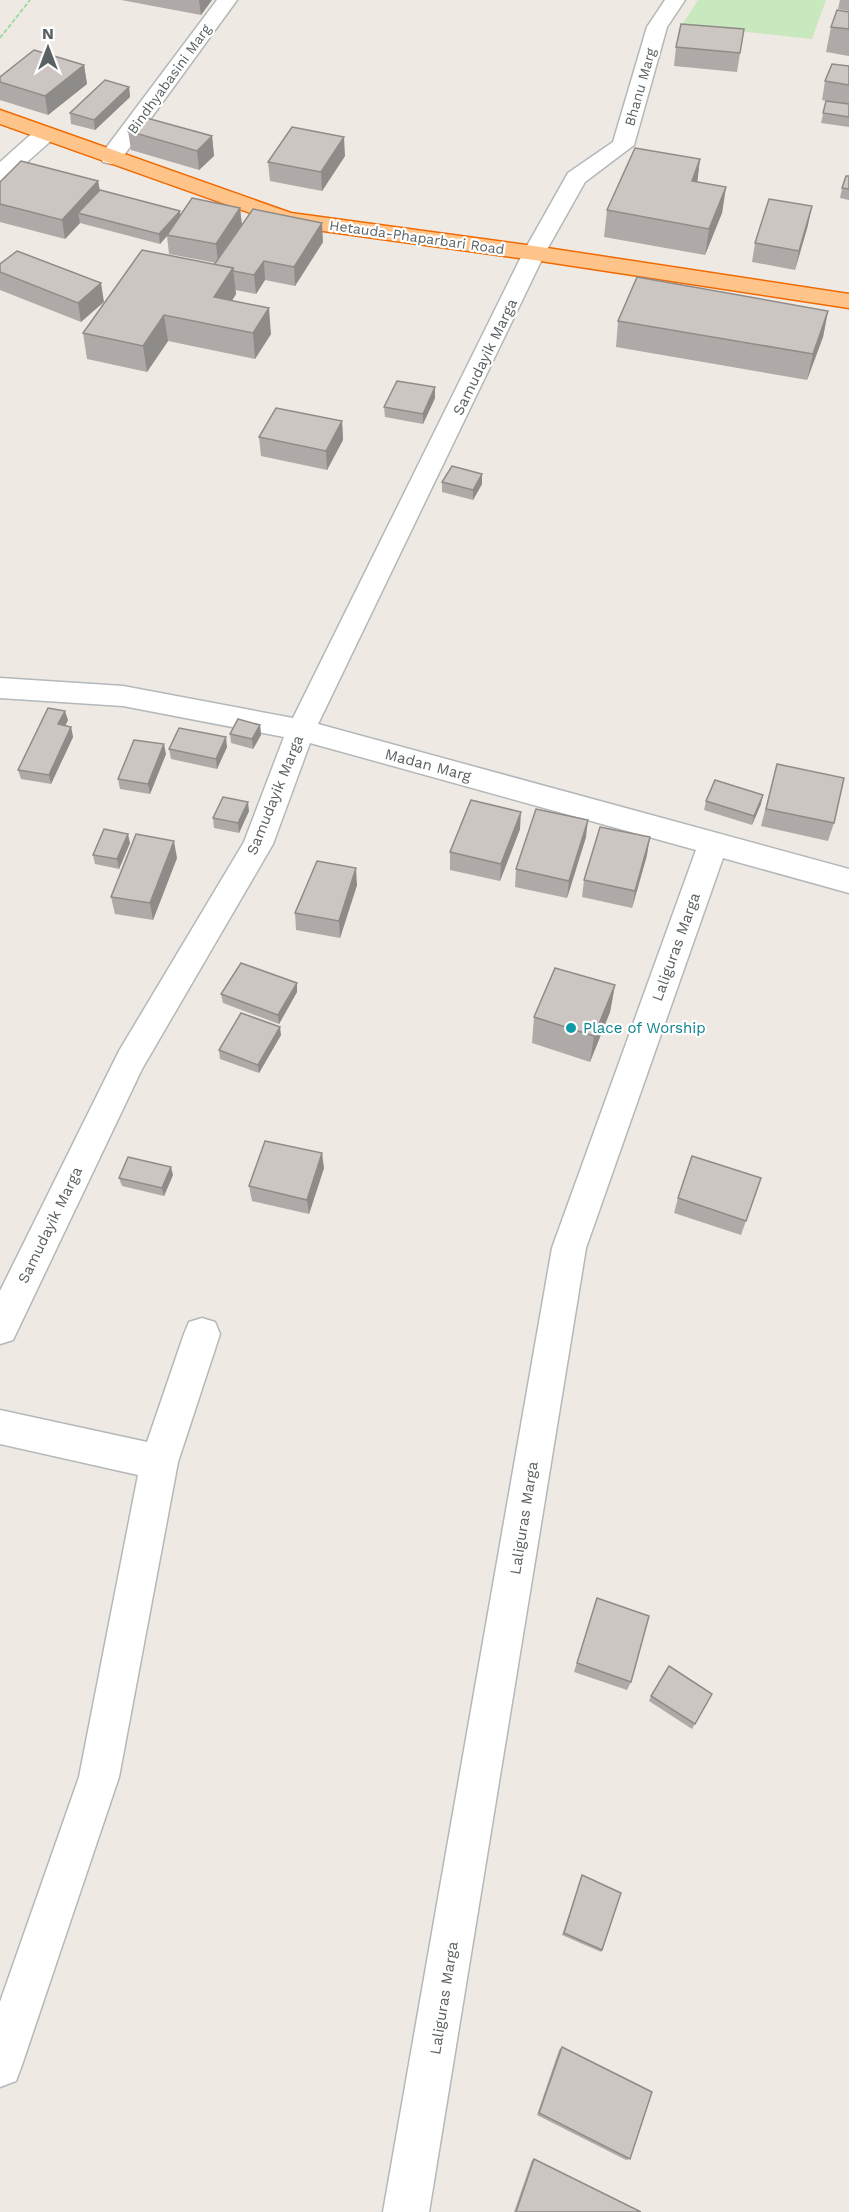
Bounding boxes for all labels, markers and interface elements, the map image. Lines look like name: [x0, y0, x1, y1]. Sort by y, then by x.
north arrow: [18, 18, 78, 78]
street label: Bindhyabasini Marg: [124, 21, 214, 137]
text: N: [42, 24, 54, 43]
street label: Bhanu Marg: [621, 46, 659, 128]
street label: Hetauda-Phaparbari Road: [328, 217, 506, 257]
street label: Samudayik Marga: [449, 295, 521, 418]
street label: Samudayik Marga: [243, 732, 307, 857]
street label: Madan Marg: [383, 745, 473, 785]
street label: Laliguras Marga: [648, 890, 704, 1004]
place label: Place of Worship: [583, 1019, 706, 1037]
marker: Place of Worship: [564, 1021, 578, 1035]
street label: Samudayik Marga: [14, 1163, 86, 1286]
street label: Laliguras Marga: [506, 1460, 542, 1576]
street label: Laliguras Marga: [426, 1940, 462, 2056]

